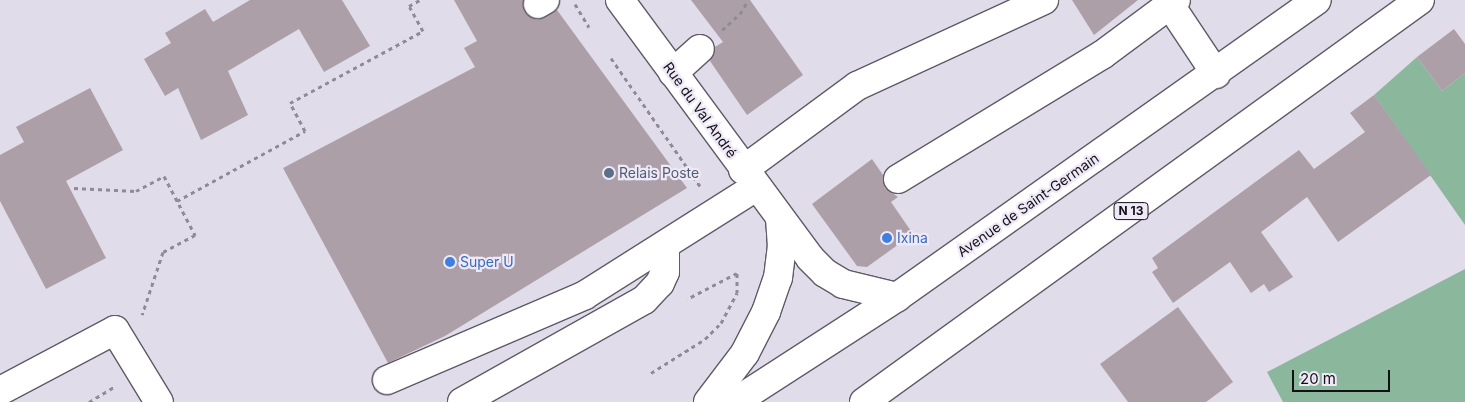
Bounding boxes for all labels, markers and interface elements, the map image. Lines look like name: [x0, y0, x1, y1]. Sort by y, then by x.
street label: Rue du Val André: [660, 59, 740, 161]
street label: Avenue de Saint-Germain: [954, 150, 1102, 260]
place label: Relais Poste: [619, 165, 699, 181]
marker: Relais Poste: [603, 167, 615, 179]
road number: N 13: [1114, 202, 1148, 220]
place label: Ixina: [897, 230, 928, 246]
marker: Ixina: [881, 232, 893, 244]
place label: Super U: [460, 254, 514, 270]
marker: Super U: [444, 256, 456, 268]
scale bar: [1295, 360, 1392, 392]
text: 20 m: [1300, 369, 1336, 388]

